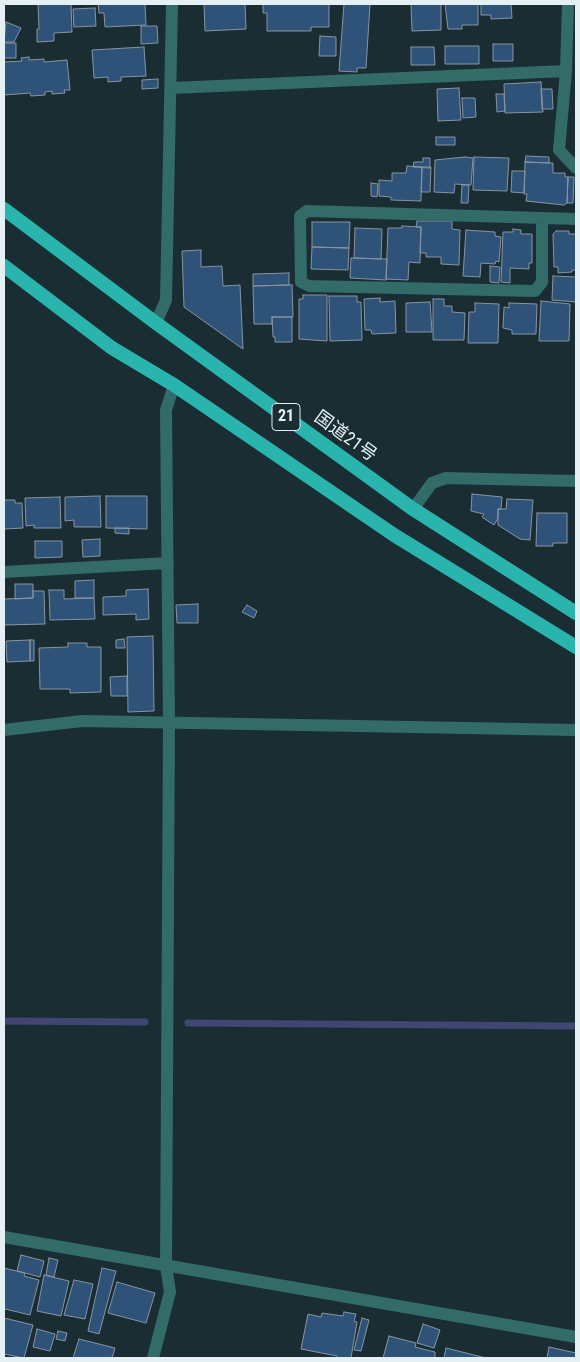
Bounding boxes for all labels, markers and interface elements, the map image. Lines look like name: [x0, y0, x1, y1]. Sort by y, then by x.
road number: 21: [272, 404, 300, 431]
street label: 国道21号: [310, 407, 380, 467]

